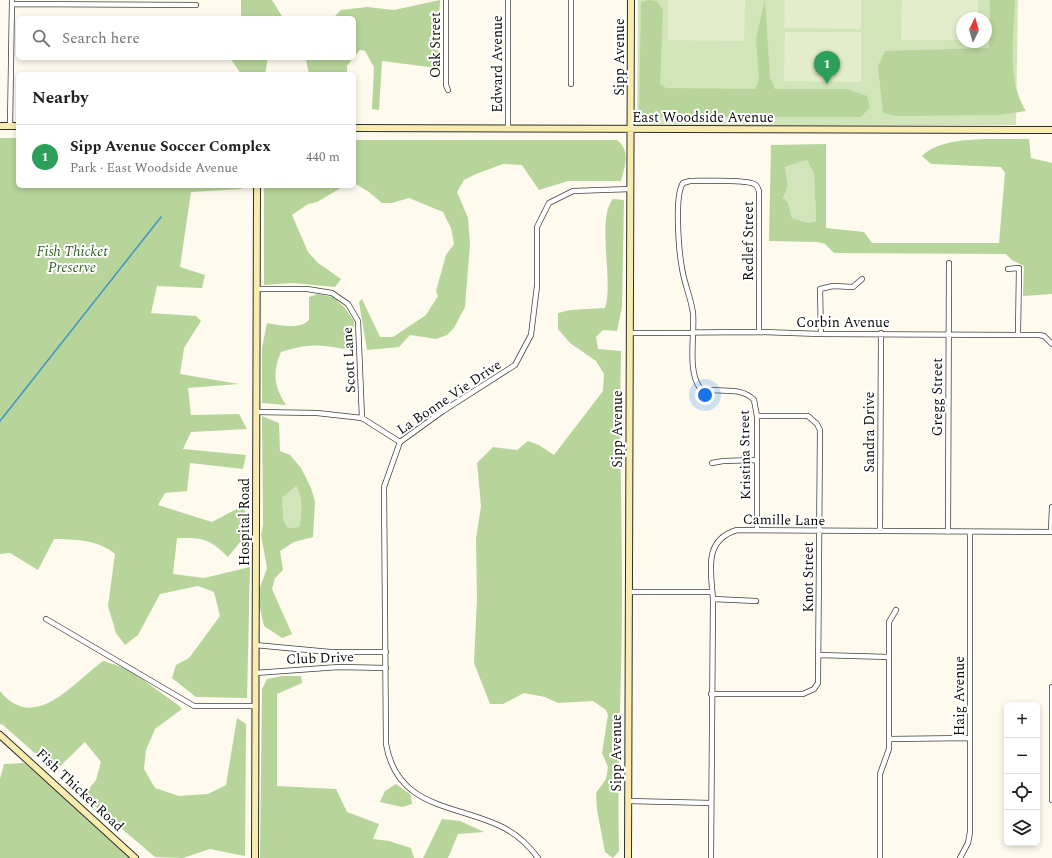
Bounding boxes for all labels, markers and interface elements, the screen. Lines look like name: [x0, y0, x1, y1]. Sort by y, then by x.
street label: Oak Street: [425, 12, 446, 78]
north arrow: [956, 12, 992, 48]
street label: Edward Avenue: [487, 15, 508, 113]
search box: [16, 16, 356, 60]
street label: Sipp Avenue: [609, 18, 630, 96]
icon: search: [30, 27, 52, 49]
text: Search here: [62, 27, 140, 50]
pin: 1: [814, 51, 840, 84]
text: Nearby: [32, 85, 88, 111]
street label: East Woodside Avenue: [632, 107, 774, 128]
text: Sipp Avenue Soccer Complex: [70, 135, 271, 158]
text: 1: [41, 147, 49, 167]
text: 440 m: [306, 147, 340, 167]
text: Park · East Woodside Avenue: [70, 158, 238, 178]
street label: Redlef Street: [738, 201, 759, 281]
park label: Fish Thicket Preserve: [36, 241, 108, 278]
street label: Corbin Avenue: [796, 312, 890, 333]
street label: Scott Lane: [337, 326, 361, 394]
street label: La Bonne Vie Drive: [393, 354, 506, 440]
street label: Gregg Street: [927, 358, 948, 436]
your location: [695, 385, 715, 405]
street label: Sipp Avenue: [607, 390, 628, 468]
street label: Sandra Drive: [859, 391, 880, 472]
street label: Kristina Street: [734, 410, 756, 500]
street label: Hospital Road: [234, 478, 255, 566]
street label: Camille Lane: [743, 509, 826, 531]
street label: Knot Street: [798, 541, 819, 612]
street label: Club Drive: [286, 646, 354, 670]
street label: Haig Avenue: [949, 656, 970, 736]
map controls: [1004, 702, 1040, 846]
button: +: [1004, 702, 1040, 738]
street label: Sipp Avenue: [606, 714, 627, 792]
button: −: [1004, 738, 1040, 774]
street label: Fish Thicket Road: [31, 744, 129, 836]
button: locate: [1004, 774, 1040, 810]
button: layers: [1004, 810, 1040, 846]

